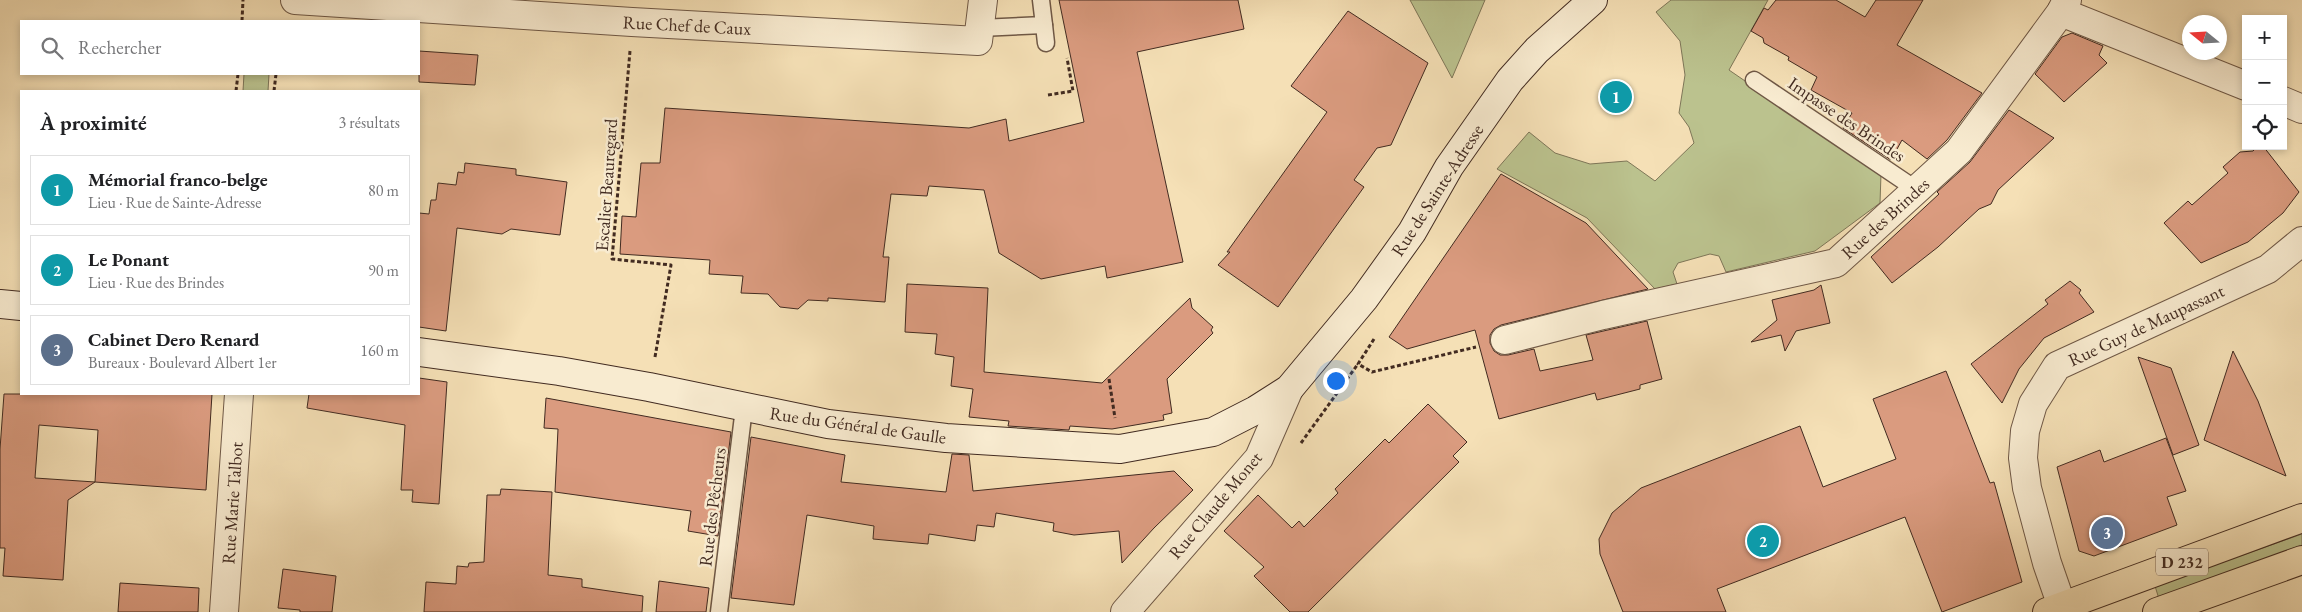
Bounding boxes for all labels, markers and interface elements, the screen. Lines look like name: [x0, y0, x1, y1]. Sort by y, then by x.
street label: Rue Chef de Caux: [622, 10, 752, 40]
north arrow: [2182, 15, 2227, 60]
map controls: [2242, 15, 2287, 150]
button: +: [2242, 15, 2287, 60]
search box: [20, 20, 420, 75]
icon: search: [38, 34, 66, 62]
text: Rechercher: [78, 35, 161, 60]
button: −: [2242, 60, 2287, 105]
street label: Impasse des Brindes: [1784, 71, 1910, 167]
pin: 1: [1600, 78, 1632, 116]
button: locate: [2242, 105, 2287, 150]
text: À proximité: [40, 109, 147, 136]
text: 3 résultats: [338, 112, 400, 133]
street label: Escalier Beauregard: [590, 117, 622, 252]
street label: Rue de Sainte-Adresse: [1386, 120, 1488, 260]
text: Mémorial franco-belge: [88, 167, 268, 192]
street label: Rue des Brindes: [1836, 172, 1934, 264]
text: 1: [53, 180, 61, 201]
text: 80 m: [368, 180, 399, 201]
text: Lieu · Rue de Sainte-Adresse: [88, 192, 262, 213]
text: Le Ponant: [88, 247, 169, 272]
text: 2: [53, 260, 61, 281]
text: 90 m: [368, 260, 399, 281]
text: Lieu · Rue des Brindes: [88, 272, 224, 293]
street label: Rue Guy de Maupassant: [2064, 279, 2228, 371]
text: Cabinet Dero Renard: [88, 327, 260, 352]
text: 3: [53, 340, 61, 361]
text: 160 m: [360, 340, 399, 361]
text: Bureaux · Boulevard Albert 1er: [88, 352, 277, 373]
your location: [1323, 368, 1349, 394]
street label: Rue du Général de Gaulle: [768, 401, 948, 449]
street label: Rue Marie Talbot: [216, 441, 248, 565]
street label: Rue des Pêcheurs: [693, 446, 731, 568]
street label: Rue Claude Monet: [1163, 446, 1267, 563]
pin: 3: [2091, 514, 2123, 552]
pin: 2: [1747, 522, 1779, 560]
road number: D 232: [2156, 548, 2208, 576]

